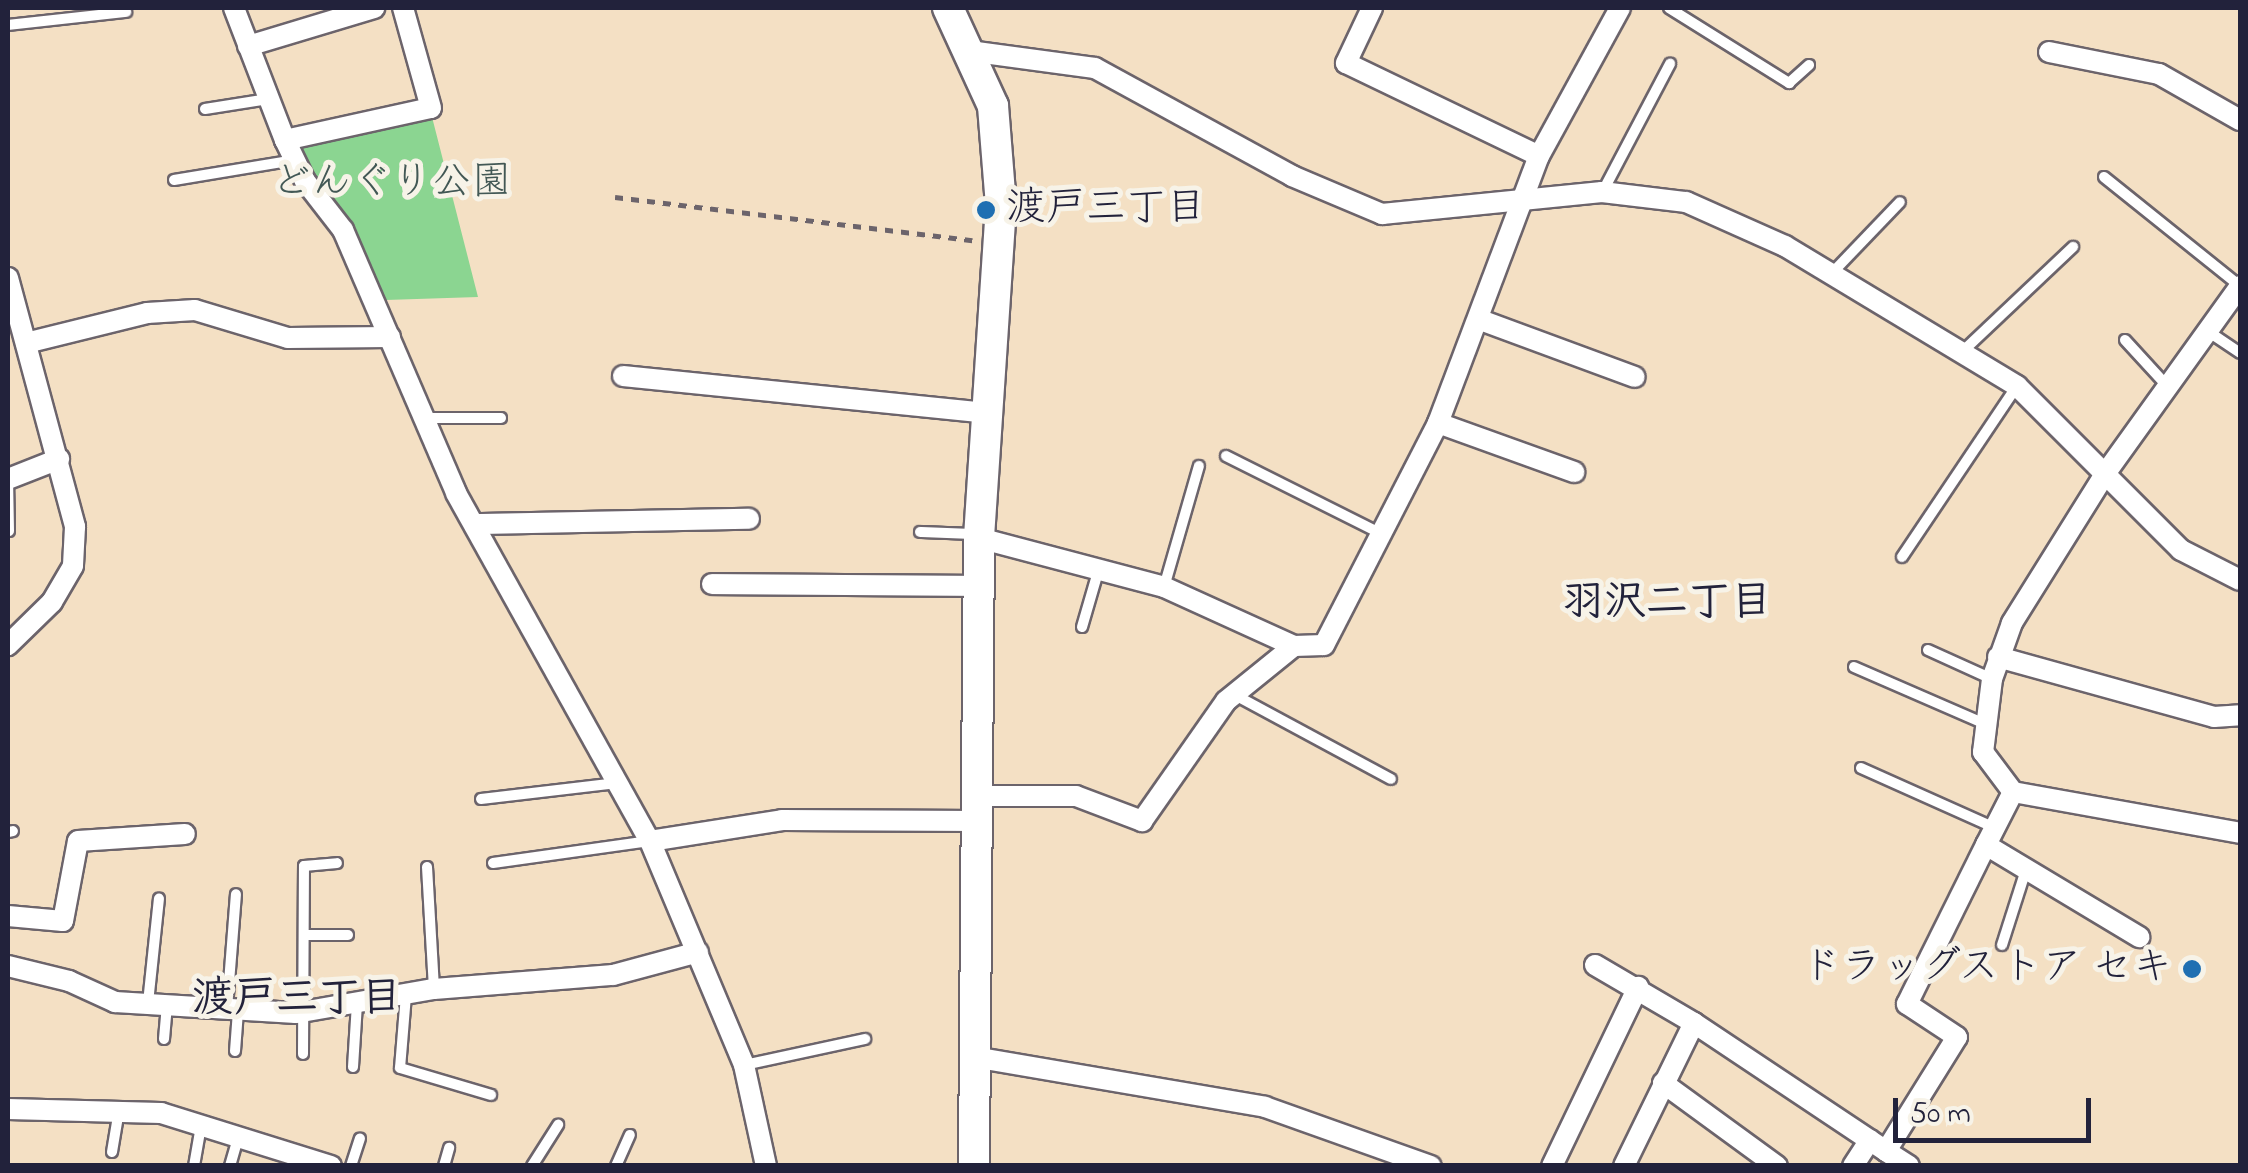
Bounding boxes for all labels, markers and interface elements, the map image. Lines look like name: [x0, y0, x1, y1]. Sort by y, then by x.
park label: どんぐり公園: [271, 160, 511, 208]
place label: 渡戸三丁目: [1006, 186, 1206, 234]
marker: 渡戸三丁目: [975, 199, 997, 221]
district label: 羽沢二丁目: [1562, 579, 1772, 629]
place label: ドラッグストア セキ: [1802, 945, 2172, 993]
marker: ドラッグストア セキ: [2181, 958, 2203, 980]
district label: 渡戸三丁目: [192, 975, 402, 1025]
scale bar: [1898, 1078, 2096, 1140]
text: 50 m: [1910, 1093, 1971, 1137]

